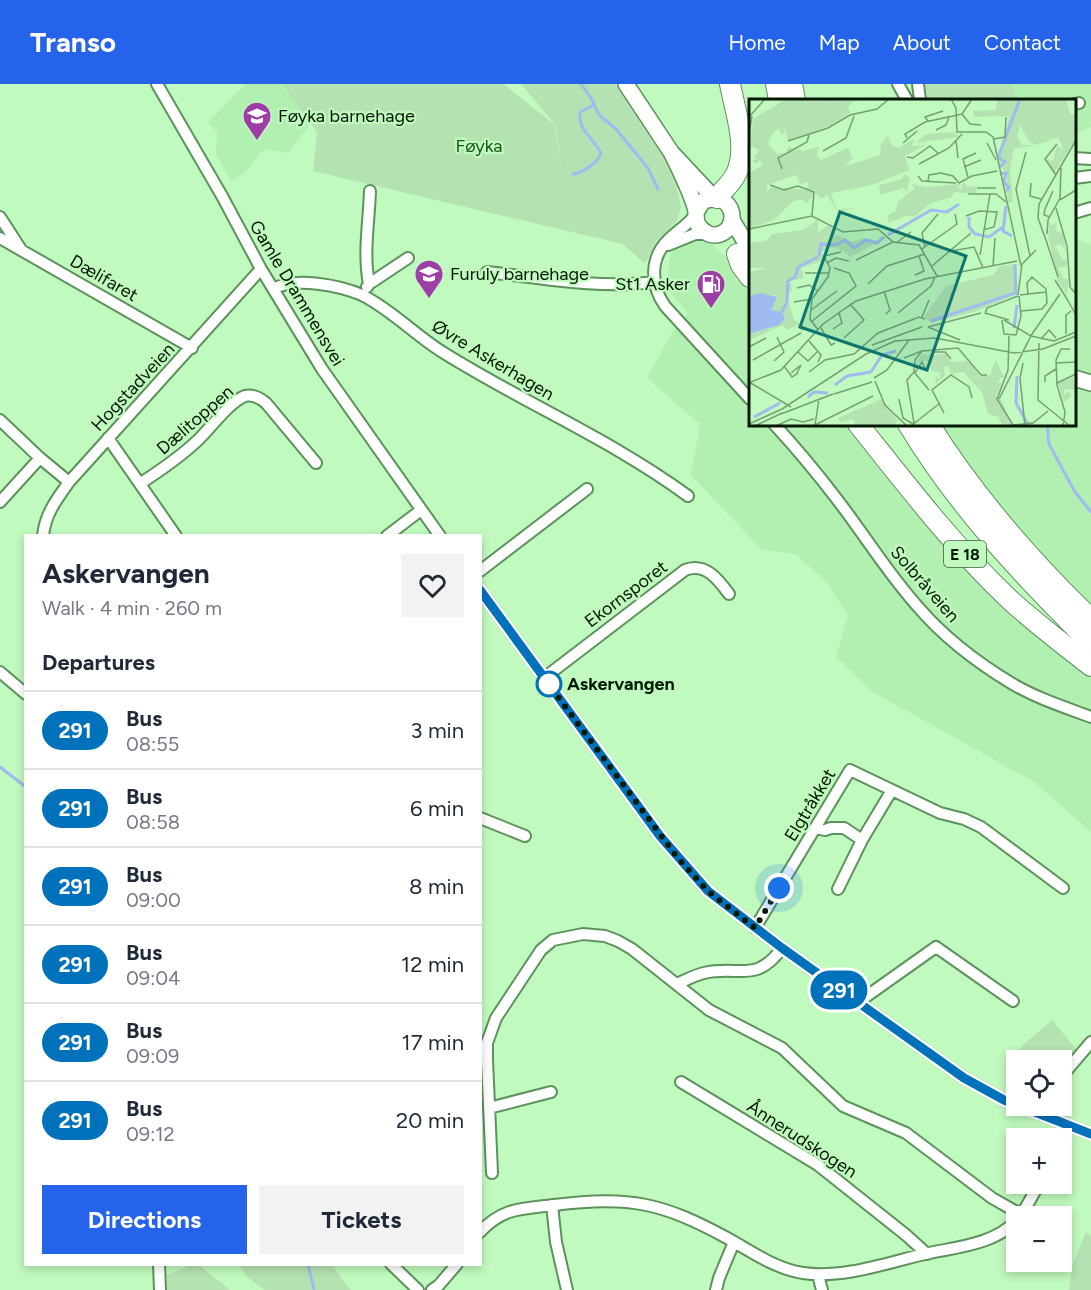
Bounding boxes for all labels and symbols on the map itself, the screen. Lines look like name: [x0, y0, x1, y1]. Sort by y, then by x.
inset map: [749, 99, 1076, 426]
school or university icon: Føyka barnehage: [241, 100, 273, 142]
place label: Føyka barnehage: [278, 105, 415, 127]
park label: Føyka: [455, 135, 503, 157]
street label: Gamle Drammensvei: [245, 216, 349, 370]
street label: Dælifaret: [66, 250, 142, 306]
school or university icon: Furuly barnehage: [413, 258, 445, 300]
place label: Furuly barnehage: [450, 263, 589, 285]
fuel station icon: St1 Asker: [695, 268, 727, 310]
place label: St1 Asker: [615, 273, 690, 295]
street label: Øvre Askerhagen: [428, 315, 558, 405]
street label: Hogstadveien: [87, 338, 179, 436]
street label: Dælitoppen: [152, 381, 238, 459]
street label: Solbråveien: [886, 541, 964, 627]
road number: E 18: [944, 541, 986, 567]
street label: Ekornsporet: [580, 556, 672, 632]
marker: Askervangen: [536, 671, 562, 697]
place label: Askervangen: [567, 673, 675, 695]
street label: Elgtråkket: [780, 764, 840, 845]
your location: [764, 873, 794, 903]
line badge: 291: [804, 970, 874, 1010]
street label: Ånnerudskogen: [743, 1095, 861, 1183]

